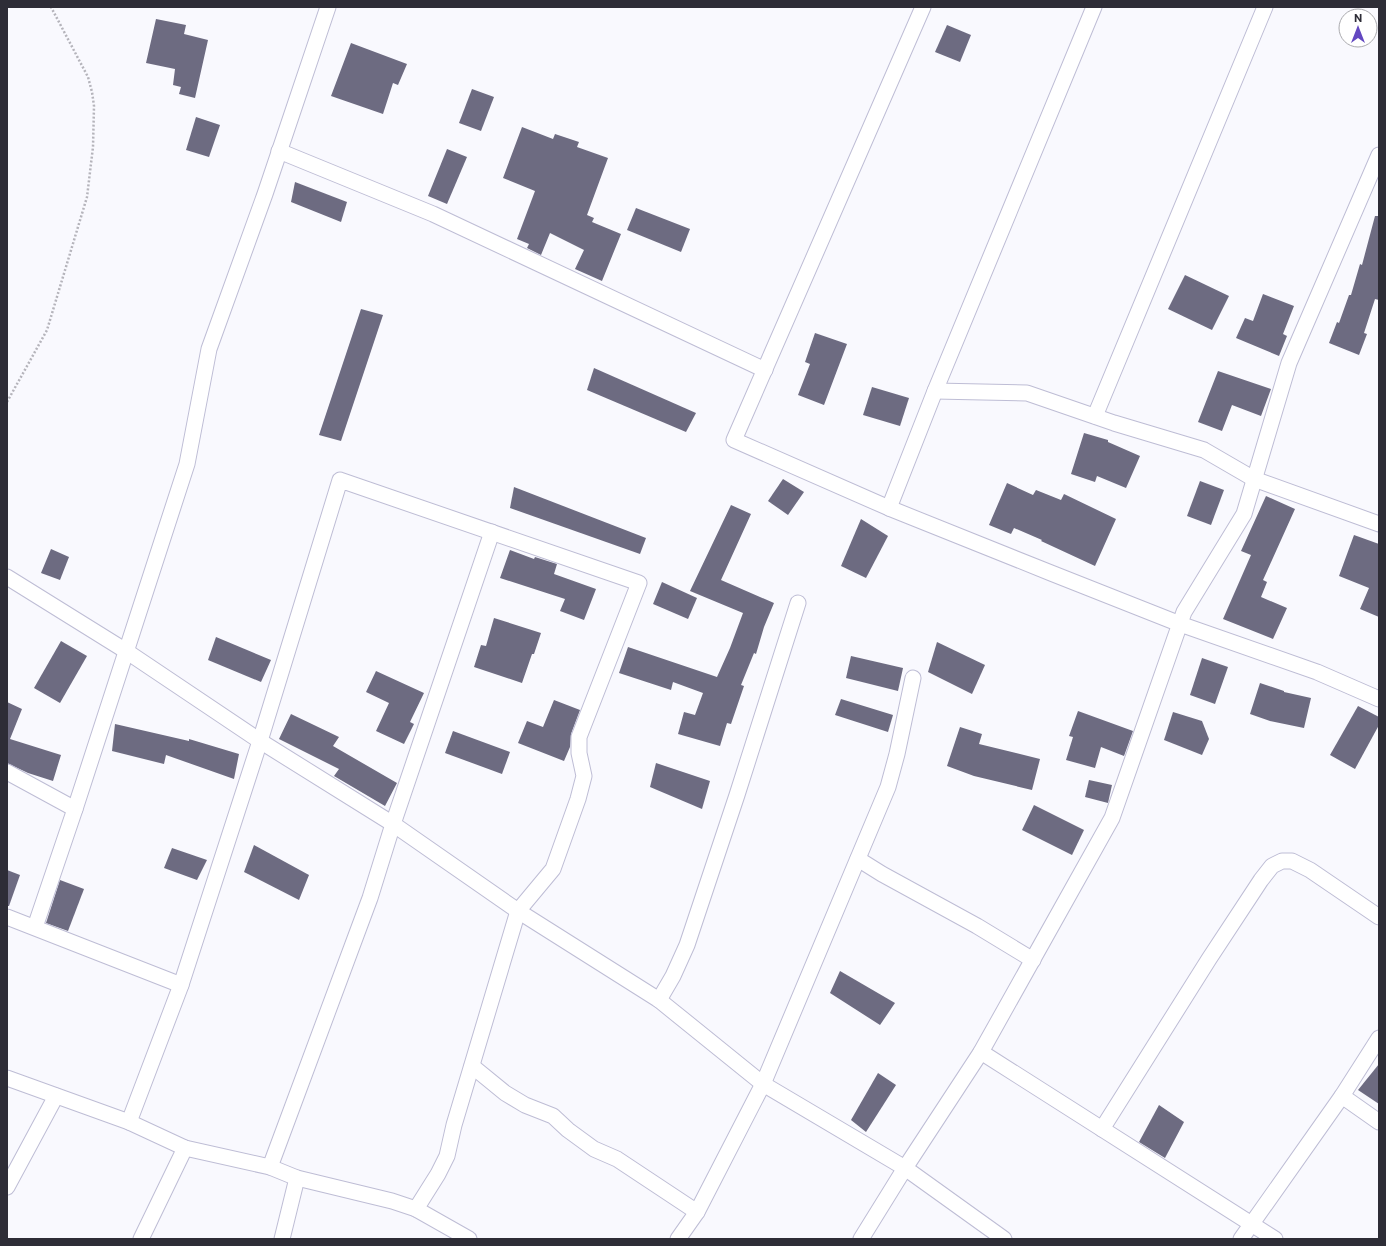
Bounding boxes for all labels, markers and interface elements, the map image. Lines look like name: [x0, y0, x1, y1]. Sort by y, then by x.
north arrow: [1338, 8, 1378, 48]
text: N: [1354, 11, 1362, 24]

